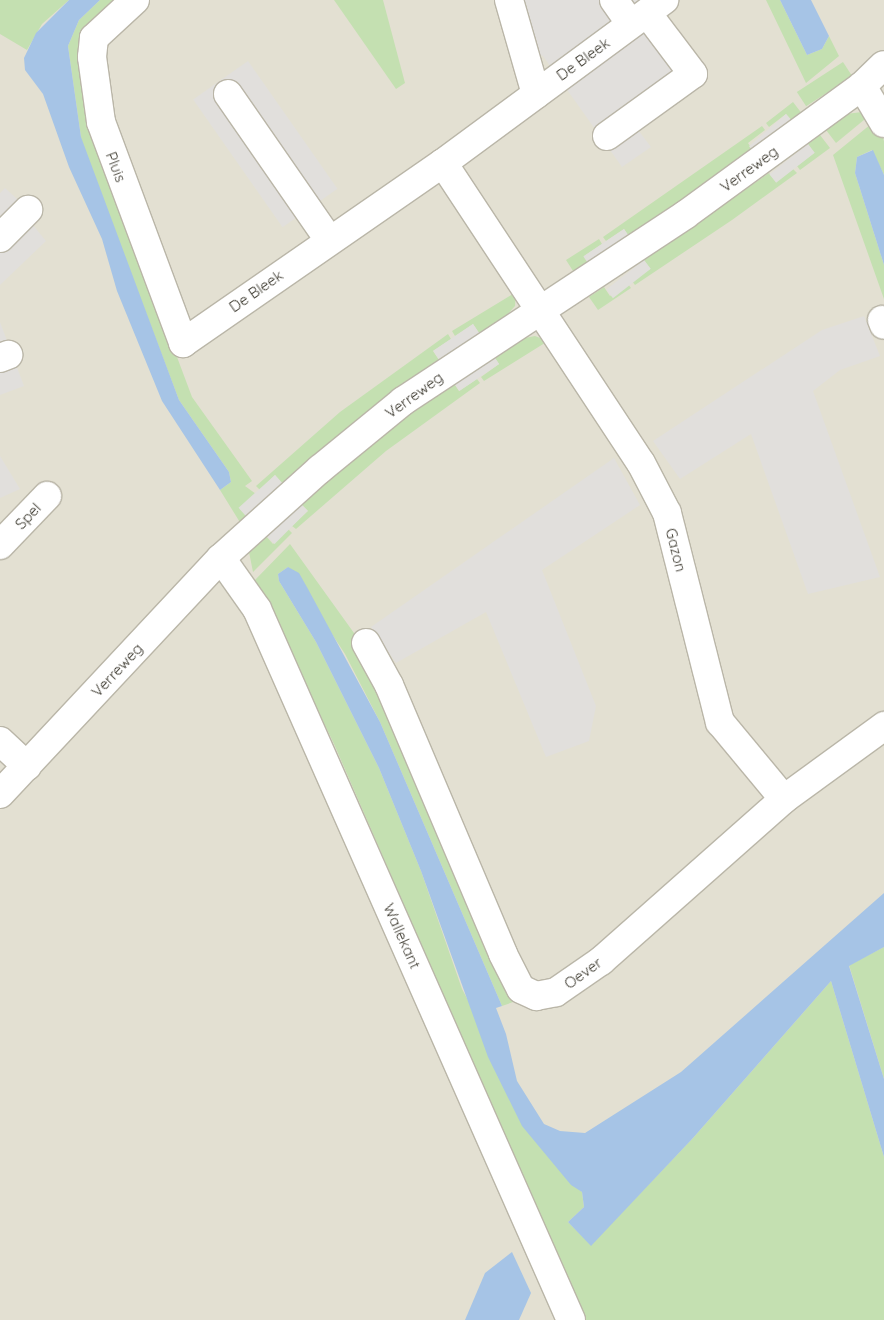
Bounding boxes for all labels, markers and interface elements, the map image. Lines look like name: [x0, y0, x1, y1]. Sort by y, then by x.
street label: De Bleek: [553, 34, 613, 84]
street label: Verreweg: [717, 142, 781, 196]
street label: Pluis: [102, 149, 130, 185]
street label: De Bleek: [226, 266, 286, 316]
street label: Verreweg: [382, 368, 446, 422]
street label: Spel: [11, 499, 45, 533]
street label: Gazon: [662, 526, 690, 574]
street label: Verreweg: [88, 639, 146, 701]
street label: Wallekant: [380, 901, 424, 971]
street label: Oever: [561, 953, 605, 993]

